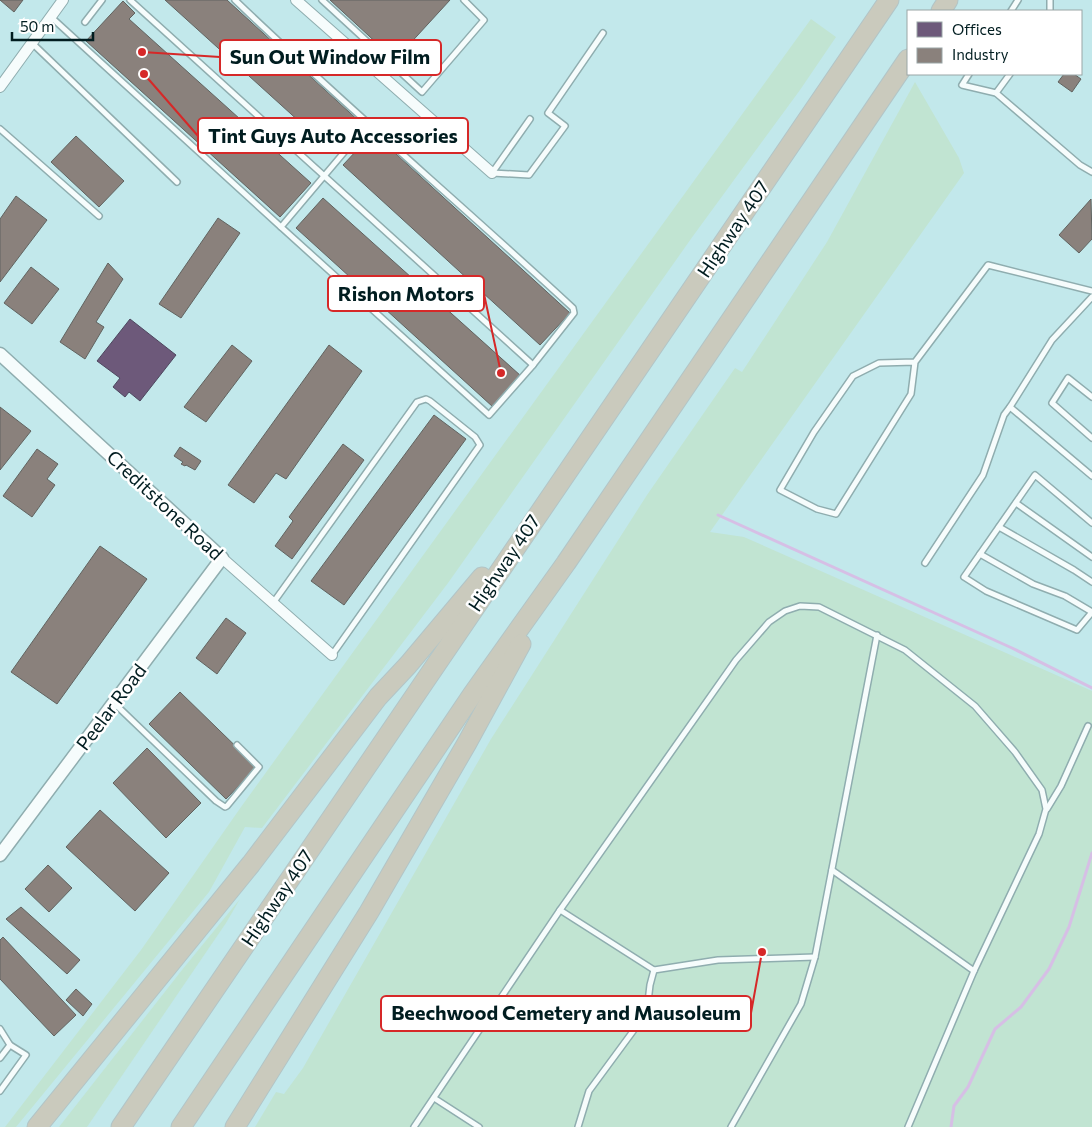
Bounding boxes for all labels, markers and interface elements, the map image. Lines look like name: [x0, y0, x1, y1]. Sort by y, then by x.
scale bar: [12, 10, 94, 42]
legend: [907, 10, 1082, 75]
text: 50 m: [20, 17, 54, 35]
text: Offices: [952, 20, 1002, 38]
callout: Sun Out Window Film: [220, 40, 441, 75]
text: Sun Out Window Film: [230, 44, 430, 68]
text: Industry: [952, 45, 1009, 63]
callout: Tint Guys Auto Accessories: [198, 118, 468, 153]
text: Tint Guys Auto Accessories: [208, 123, 458, 147]
street label: Highway 407: [692, 176, 773, 282]
callout: Rishon Motors: [328, 276, 484, 311]
text: Rishon Motors: [338, 281, 474, 305]
street label: Creditstone Road: [102, 445, 228, 564]
street label: Highway 407: [463, 510, 544, 616]
street label: Peelar Road: [71, 659, 150, 754]
street label: Highway 407: [236, 845, 317, 951]
callout: Beechwood Cemetery and Mausoleum: [381, 996, 751, 1031]
text: Beechwood Cemetery and Mausoleum: [391, 1000, 741, 1024]

